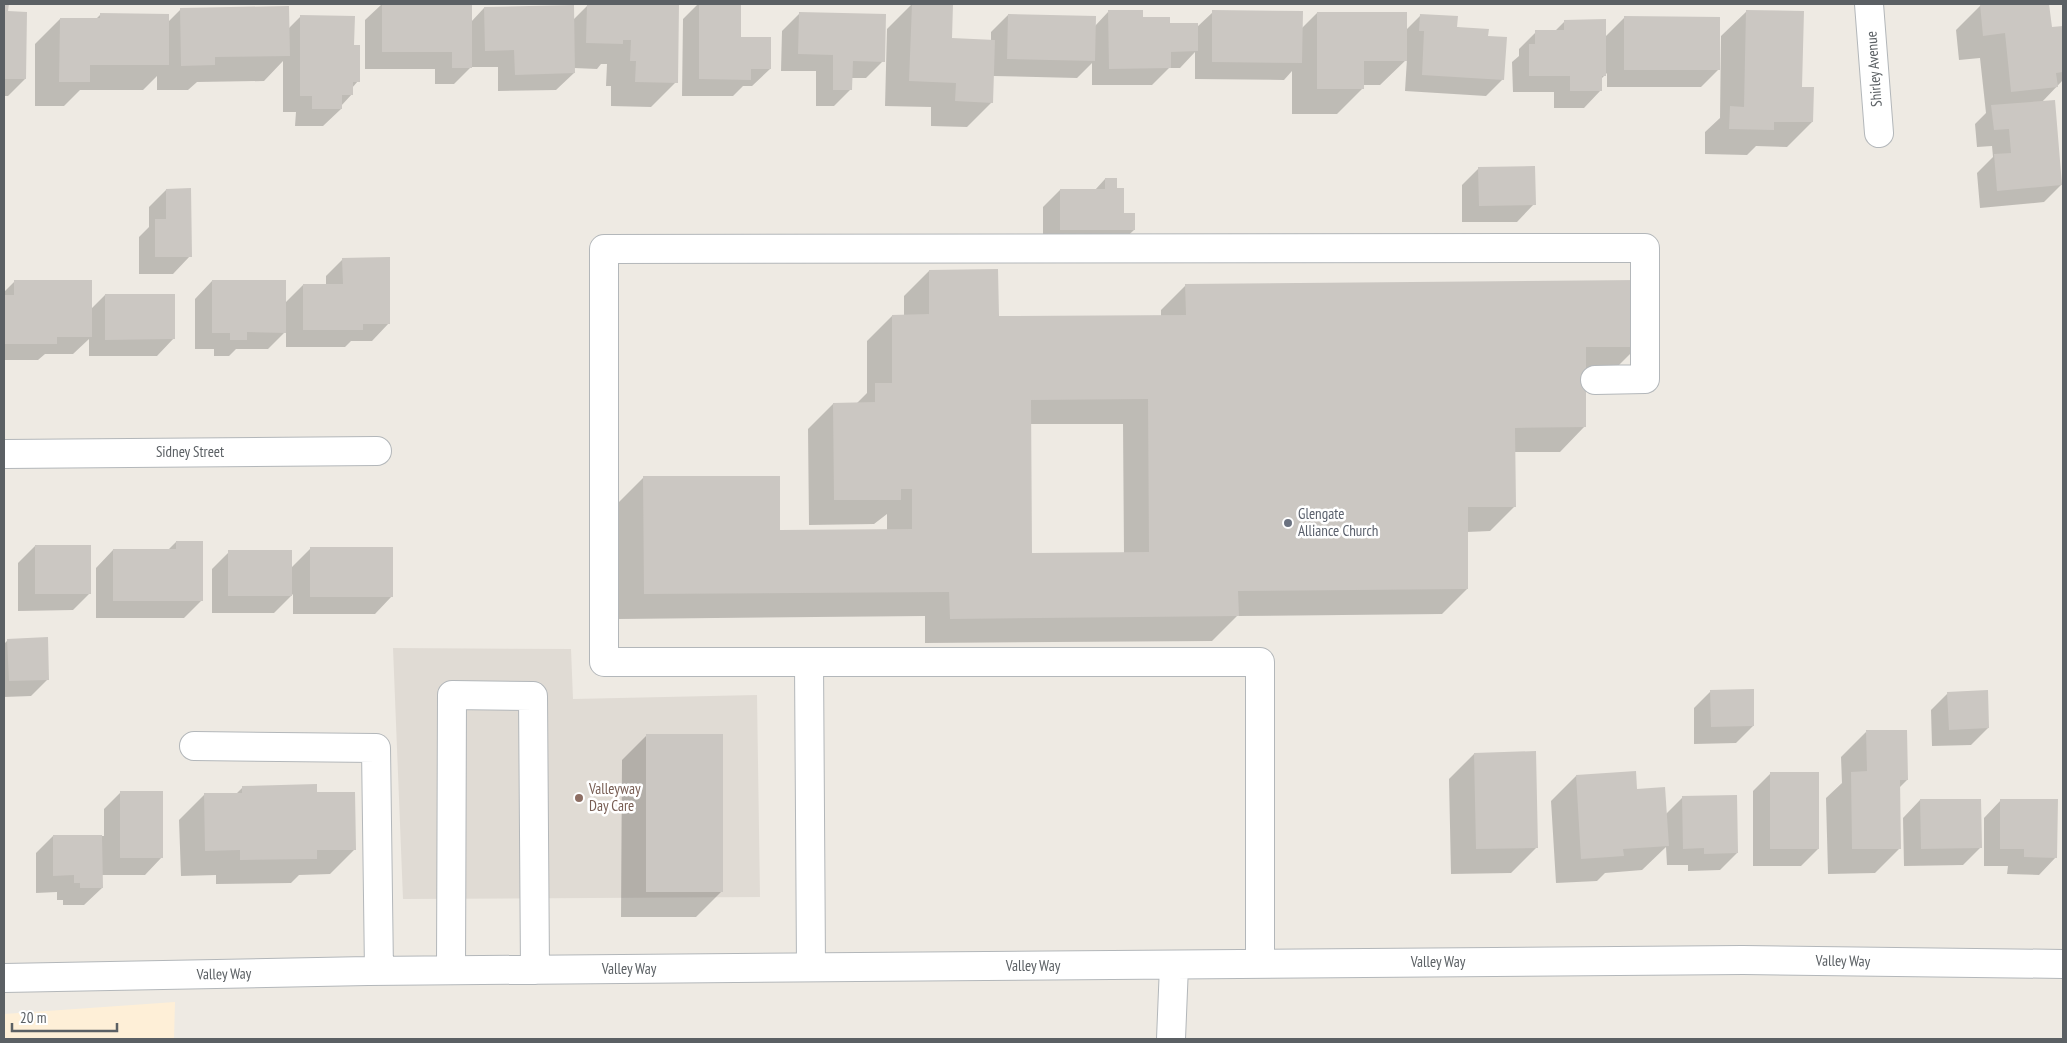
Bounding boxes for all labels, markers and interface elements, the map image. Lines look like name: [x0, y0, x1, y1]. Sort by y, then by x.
street label: Shirley Avenue: [1861, 31, 1886, 107]
street label: Sidney Street: [156, 442, 224, 461]
place label: Glengate Alliance Church: [1298, 504, 1378, 540]
marker: Glengate Alliance Church: [1282, 517, 1294, 529]
place label: Valleyway Day Care: [588, 779, 641, 815]
marker: Valleyway Day Care: [573, 792, 585, 804]
street label: Valley Way: [1815, 951, 1871, 970]
street label: Valley Way: [1410, 952, 1466, 971]
street label: Valley Way: [1005, 956, 1061, 975]
street label: Valley Way: [601, 959, 657, 978]
street label: Valley Way: [196, 964, 252, 983]
scale bar: [12, 1000, 118, 1032]
text: 20 m: [20, 1008, 46, 1027]

